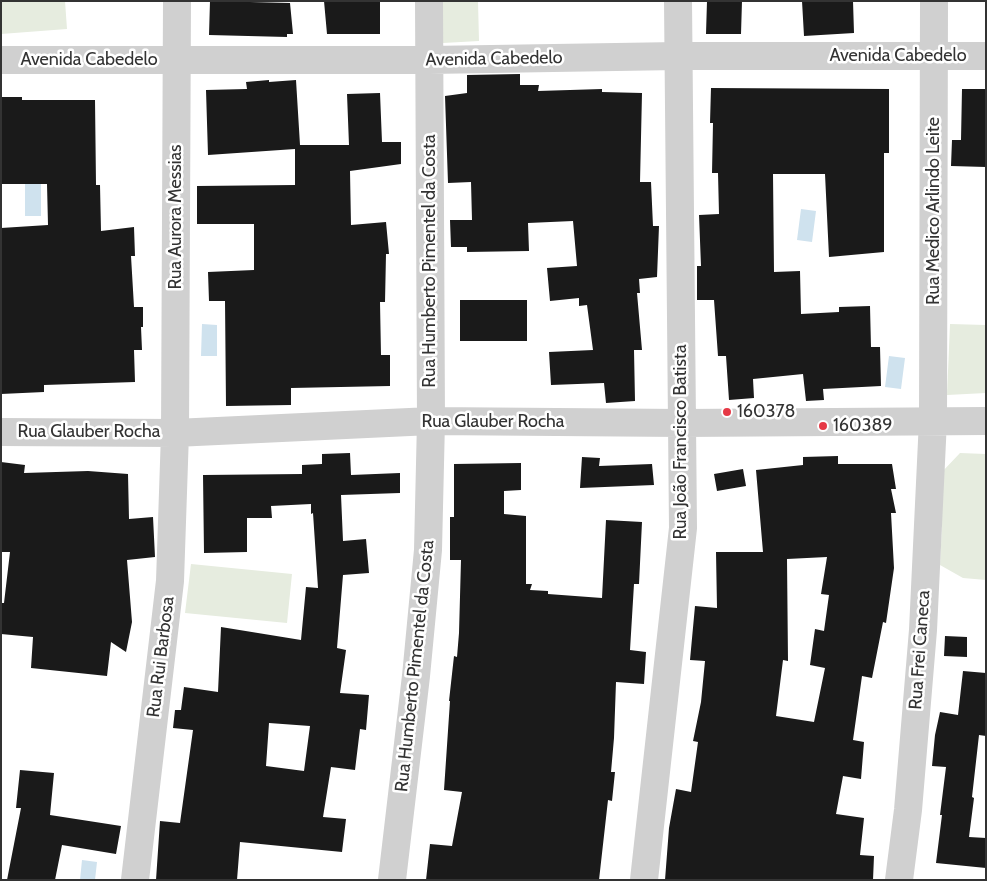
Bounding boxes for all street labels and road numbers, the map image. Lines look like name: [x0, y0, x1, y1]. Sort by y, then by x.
street label: Avenida Cabedelo: [829, 45, 967, 67]
street label: Avenida Cabedelo: [425, 47, 563, 71]
street label: Avenida Cabedelo: [20, 49, 158, 71]
street label: Rua Medico Arlindo Leite: [923, 117, 945, 305]
street label: Rua Humberto Pimentel da Costa: [419, 134, 441, 388]
street label: Rua Aurora Messias: [165, 144, 187, 290]
street label: Rua João Francisco Batista: [670, 344, 692, 540]
street label: Rua Glauber Rocha: [422, 411, 564, 433]
street label: Rua Glauber Rocha: [18, 421, 160, 443]
street label: Rua Humberto Pimentel da Costa: [391, 539, 439, 793]
street label: Rua Frei Caneca: [905, 590, 935, 710]
street label: Rua Rui Barbosa: [143, 595, 179, 719]

